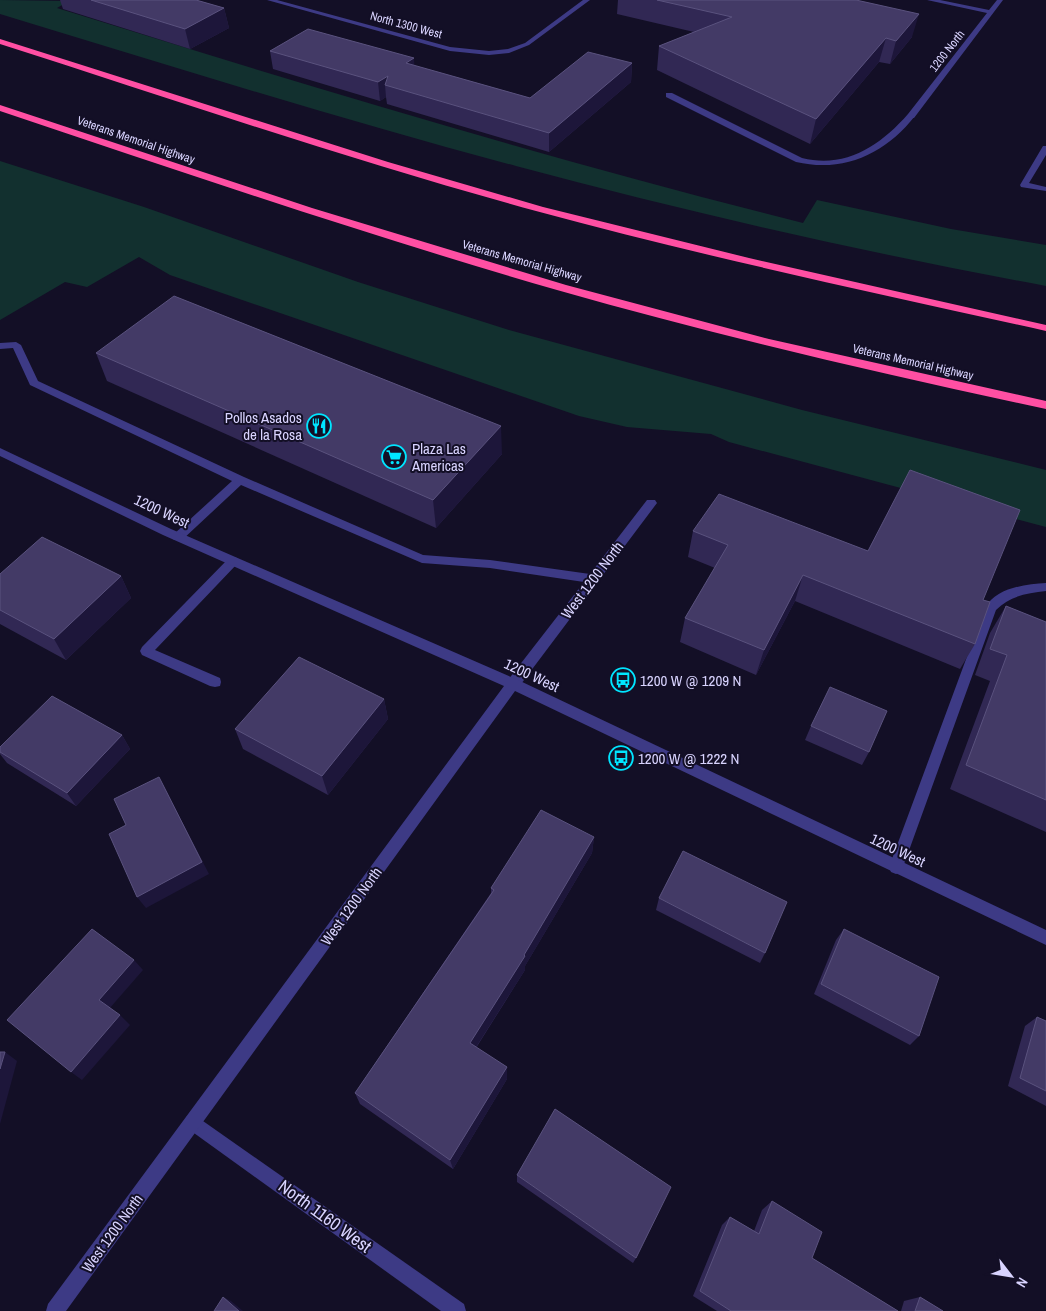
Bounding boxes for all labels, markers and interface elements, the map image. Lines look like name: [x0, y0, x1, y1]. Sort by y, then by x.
street label: North 1300 West: [368, 8, 444, 42]
street label: 1200 North: [926, 27, 968, 75]
street label: Veterans Memorial Highway: [75, 112, 197, 168]
street label: Veterans Memorial Highway: [460, 236, 584, 286]
street label: Veterans Memorial Highway: [851, 340, 975, 384]
place label: Pollos Asados de la Rosa: [225, 407, 302, 445]
restaurant icon: Pollos Asados de la Rosa: [306, 413, 332, 439]
place label: Plaza Las Americas: [411, 438, 466, 476]
supermarket icon: Plaza Las Americas: [381, 444, 407, 470]
street label: 1200 West: [131, 489, 194, 533]
street label: West 1200 North: [556, 537, 628, 623]
street label: 1200 West: [501, 653, 564, 697]
bus stop icon: 1200 W @ 1209 N: [610, 667, 636, 693]
place label: 1200 W @ 1209 N: [640, 670, 741, 691]
bus stop icon: 1200 W @ 1222 N: [608, 745, 634, 771]
place label: 1200 W @ 1222 N: [638, 748, 739, 769]
street label: 1200 West: [867, 828, 930, 872]
street label: West 1200 North: [315, 863, 387, 949]
street label: North 1160 West: [273, 1174, 377, 1258]
street label: West 1200 North: [76, 1190, 148, 1276]
north arrow: [986, 1251, 1036, 1301]
text: N: [1012, 1275, 1032, 1291]

